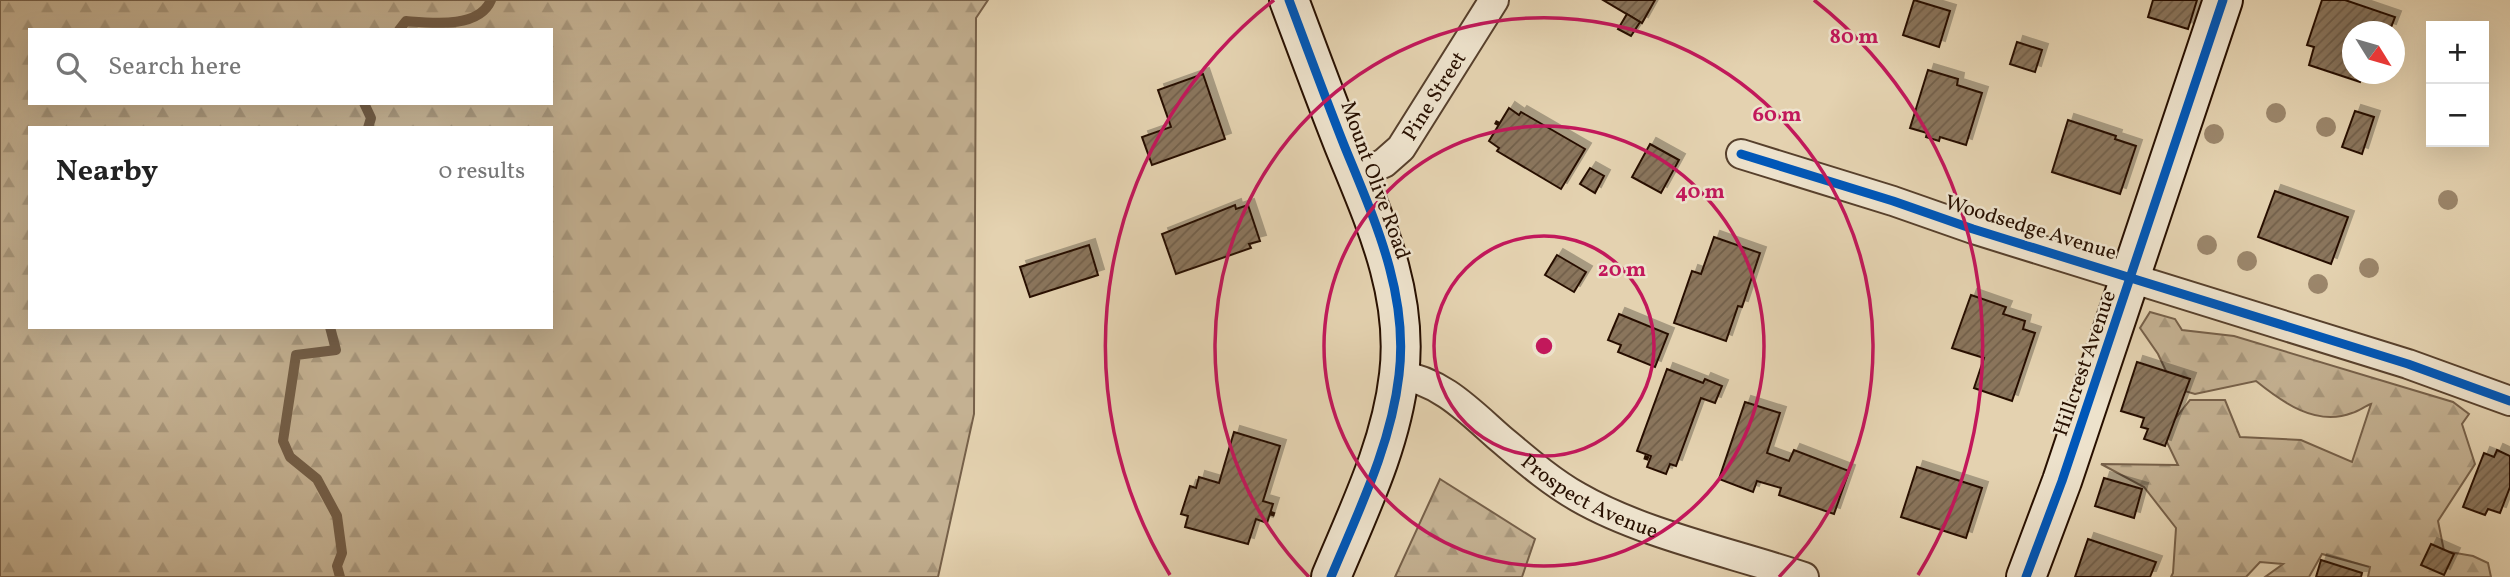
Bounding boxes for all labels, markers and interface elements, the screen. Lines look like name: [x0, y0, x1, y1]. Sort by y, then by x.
north arrow: [2342, 21, 2405, 84]
map controls: [2426, 21, 2489, 147]
button: +: [2426, 21, 2489, 84]
text: 80 m: [1830, 23, 1878, 52]
search box: [28, 28, 553, 105]
street label: Pine Street: [1396, 46, 1474, 147]
icon: search: [52, 48, 90, 86]
text: Search here: [108, 49, 241, 85]
button: −: [2426, 84, 2489, 147]
street label: Mount Olive Road: [1332, 97, 1417, 264]
text: 60 m: [1753, 101, 1801, 130]
text: Nearby: [56, 151, 158, 193]
text: 0 results: [438, 156, 525, 188]
text: 40 m: [1675, 178, 1725, 207]
street label: Woodsedge Avenue: [1941, 189, 2120, 268]
text: 20 m: [1598, 256, 1646, 285]
street label: Hillcrest Avenue: [2047, 287, 2124, 440]
centre of rings: [1532, 334, 1556, 358]
street label: Prospect Avenue: [1514, 448, 1661, 547]

